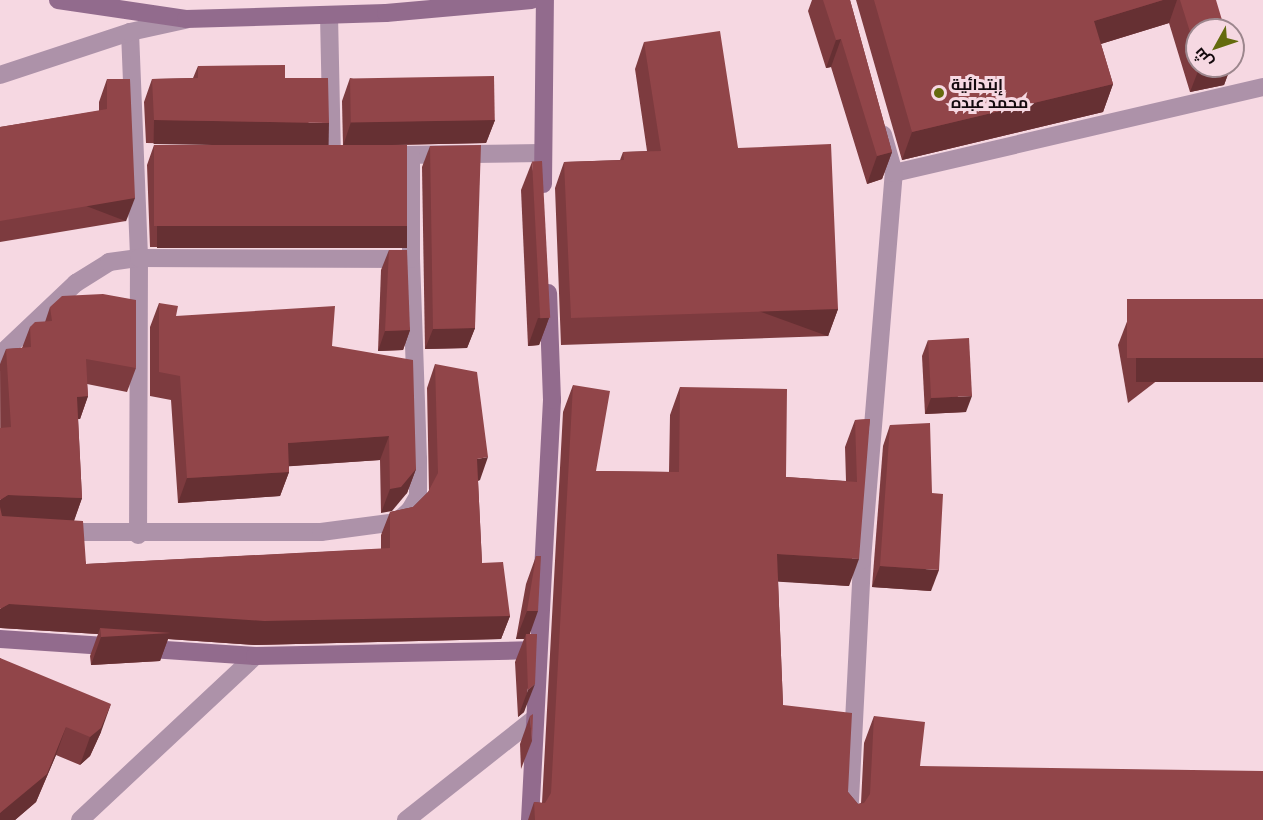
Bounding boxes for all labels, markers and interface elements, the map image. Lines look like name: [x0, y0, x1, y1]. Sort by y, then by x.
north arrow: [1185, 18, 1245, 78]
text: ش: [1188, 44, 1217, 73]
place label: إبتدائية محمد عبده: [951, 74, 1028, 112]
marker: إبتدائية محمد عبده: [932, 86, 946, 100]

